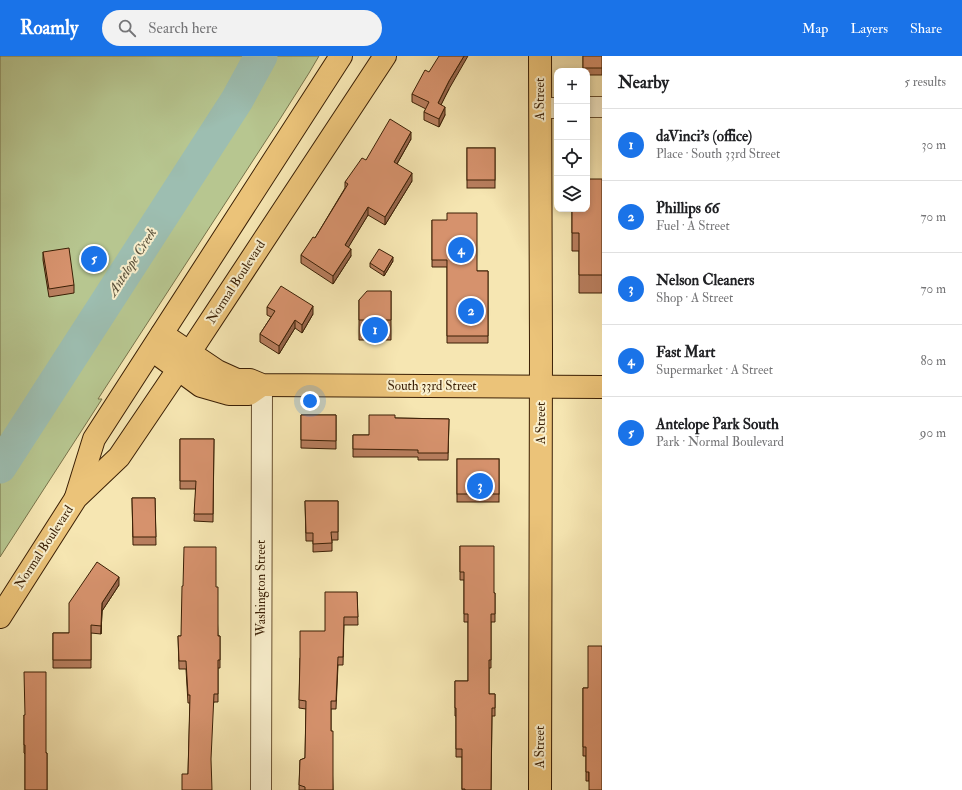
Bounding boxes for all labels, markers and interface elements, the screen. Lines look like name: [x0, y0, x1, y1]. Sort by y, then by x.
search box: [102, 10, 382, 46]
text: Roamly: [20, 16, 78, 40]
icon: search: [116, 17, 138, 39]
text: Search here: [148, 19, 218, 38]
text: Map: [802, 20, 828, 37]
text: Layers: [850, 20, 888, 37]
text: Share: [910, 20, 942, 37]
map controls: [554, 68, 590, 212]
button: +: [554, 68, 590, 104]
text: Nearby: [618, 72, 669, 93]
text: 5 results: [904, 74, 946, 90]
street label: A Street: [532, 78, 548, 121]
button: −: [554, 104, 590, 140]
text: daVinci's (office): [656, 127, 752, 146]
text: 1: [629, 137, 633, 153]
text: 30 m: [922, 137, 946, 153]
button: locate: [554, 140, 590, 176]
text: Place · South 33rd Street: [656, 146, 780, 162]
button: layers: [554, 176, 590, 212]
text: Phillips 66: [656, 199, 719, 218]
text: 2: [628, 209, 634, 225]
text: 70 m: [921, 209, 946, 225]
text: Fuel · A Street: [656, 218, 730, 234]
water label: Antelope Creek: [103, 225, 160, 301]
pin: 4: [448, 235, 474, 265]
street label: Normal Boulevard: [203, 237, 269, 327]
pin: 5: [81, 244, 107, 274]
text: Nelson Cleaners: [656, 271, 754, 290]
text: 3: [629, 281, 634, 297]
text: 70 m: [921, 281, 946, 297]
text: Shop · A Street: [656, 290, 733, 306]
pin: 2: [458, 296, 484, 326]
pin: 1: [362, 315, 388, 345]
text: Fast Mart: [656, 343, 715, 362]
text: 4: [627, 353, 635, 369]
text: 80 m: [920, 353, 946, 369]
text: Supermarket · A Street: [656, 362, 773, 378]
street label: South 33rd Street: [387, 378, 477, 394]
your location: [300, 391, 320, 411]
street label: A Street: [533, 402, 549, 445]
text: Antelope Park South: [656, 415, 779, 434]
text: 5: [628, 425, 634, 441]
text: 90 m: [920, 425, 946, 441]
text: Park · Normal Boulevard: [656, 434, 784, 450]
pin: 3: [467, 471, 493, 501]
street label: Normal Boulevard: [11, 502, 77, 592]
street label: Washington Street: [253, 540, 269, 637]
street label: A Street: [532, 726, 548, 769]

